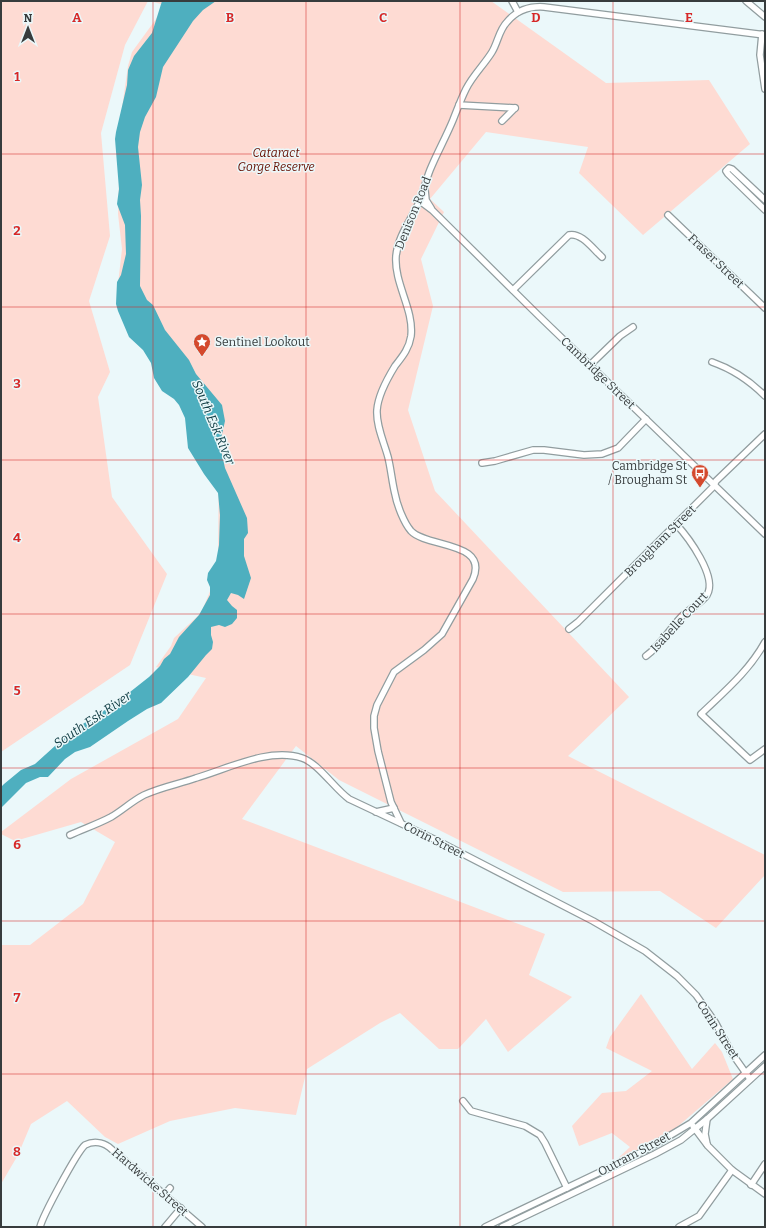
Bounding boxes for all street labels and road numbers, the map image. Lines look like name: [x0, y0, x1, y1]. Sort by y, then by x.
street label: Denison Road: [392, 175, 434, 251]
street label: Fraser Street: [685, 231, 747, 291]
street label: Cambridge Street: [558, 334, 638, 412]
street label: Brougham Street: [621, 502, 699, 580]
street label: Isabelle Court: [648, 589, 711, 655]
street label: Corin Street: [401, 819, 468, 862]
street label: Corin Street: [694, 998, 742, 1062]
street label: Outram Street: [595, 1129, 673, 1179]
street label: Hardwicke Street: [109, 1145, 191, 1219]

